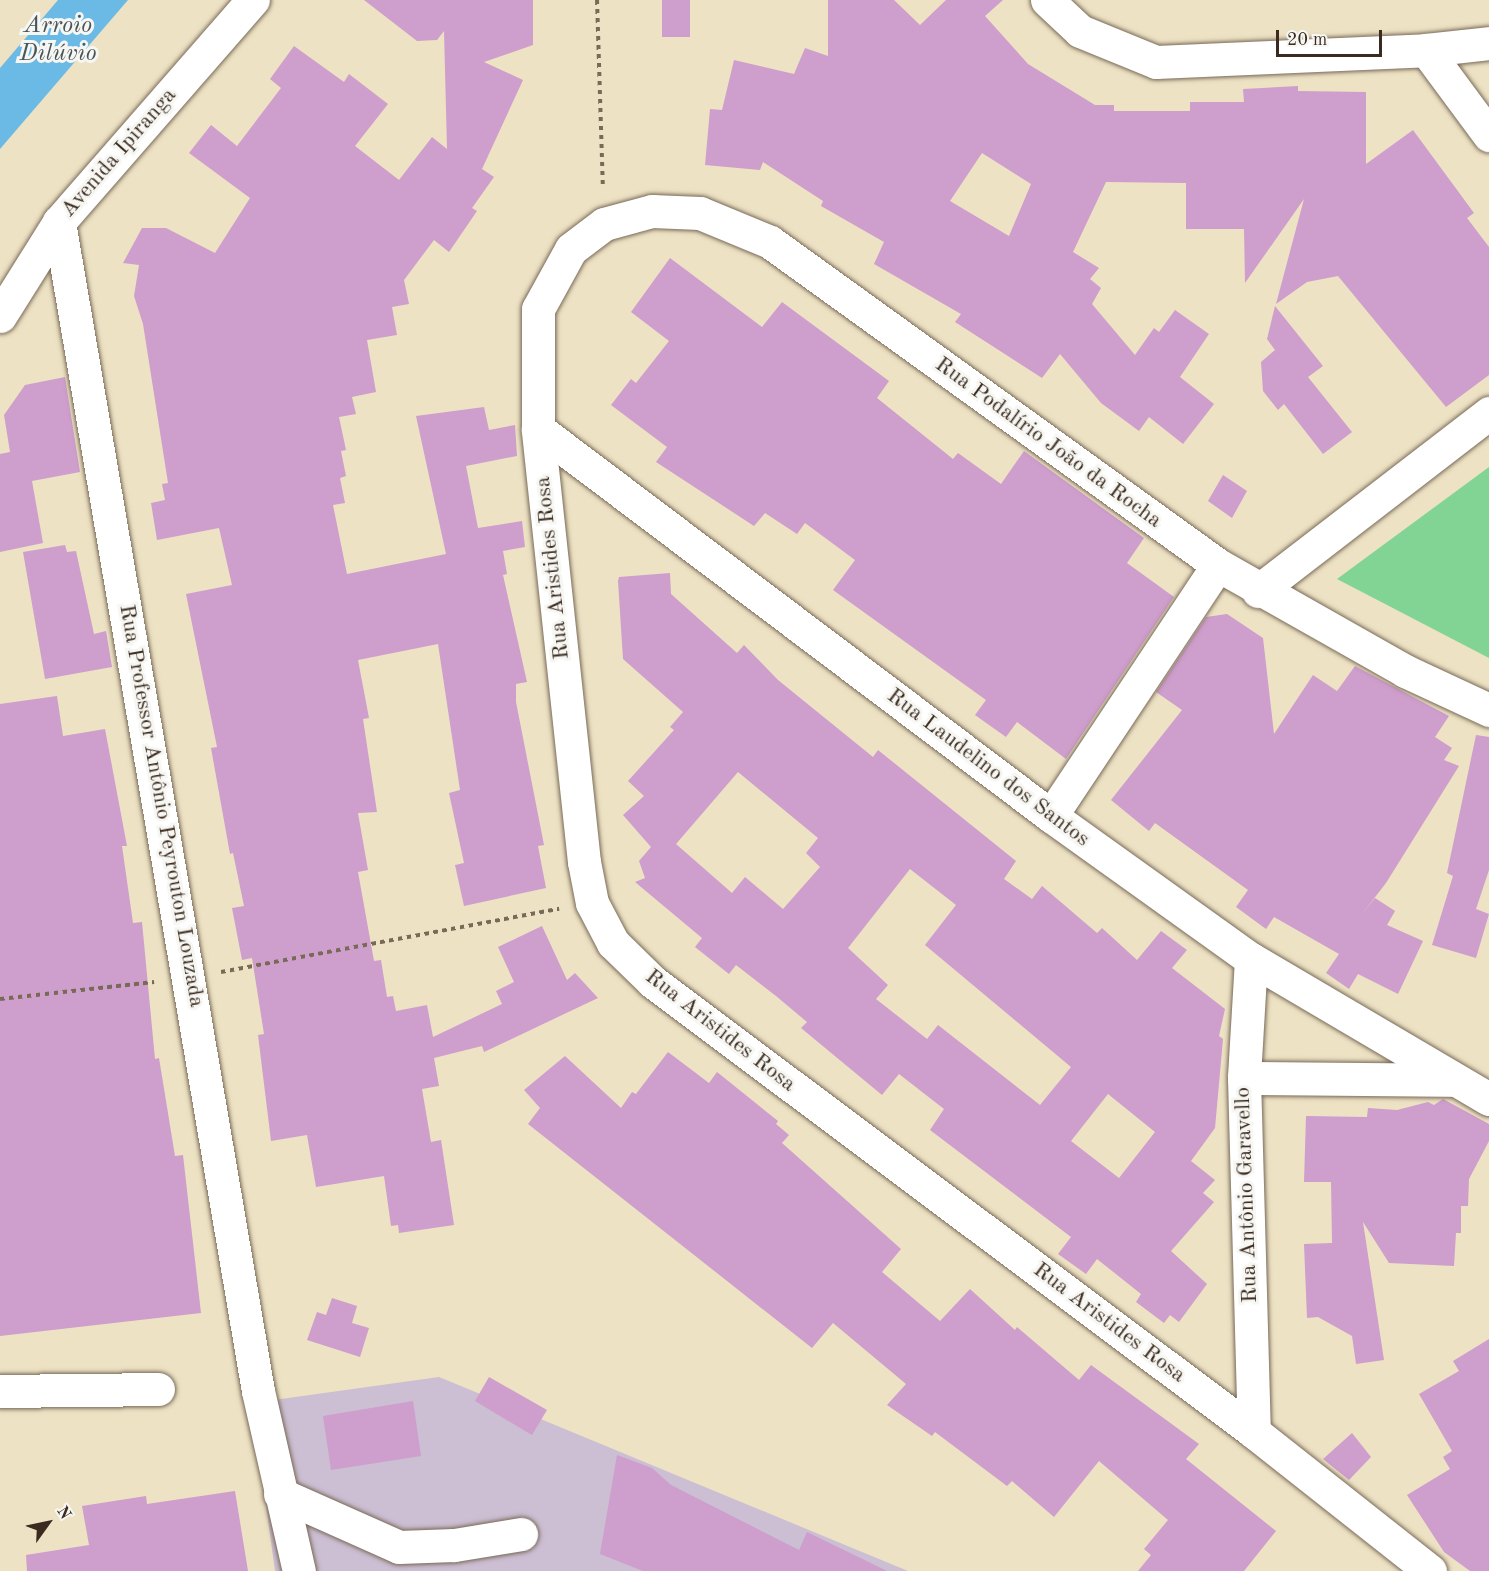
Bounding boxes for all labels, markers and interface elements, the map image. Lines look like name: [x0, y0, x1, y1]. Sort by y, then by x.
water label: Arroio Dilúvio: [19, 13, 97, 69]
scale bar: [1279, 18, 1386, 56]
text: 20 m: [1287, 31, 1327, 49]
street label: Avenida Ipiranga: [56, 83, 182, 223]
street label: Rua Podalírio João da Rocha: [929, 352, 1167, 534]
street label: Rua Aristides Rosa: [530, 475, 576, 661]
street label: Rua Professor Antônio Peyrouton Louzada: [113, 603, 209, 1009]
street label: Rua Laudelino dos Santos: [881, 683, 1095, 853]
street label: Rua Aristides Rosa: [639, 964, 801, 1098]
street label: Rua Antônio Garavello: [1230, 1087, 1264, 1303]
street label: Rua Aristides Rosa: [1028, 1257, 1190, 1389]
north arrow: [18, 1493, 78, 1553]
text: N: [53, 1504, 73, 1523]

